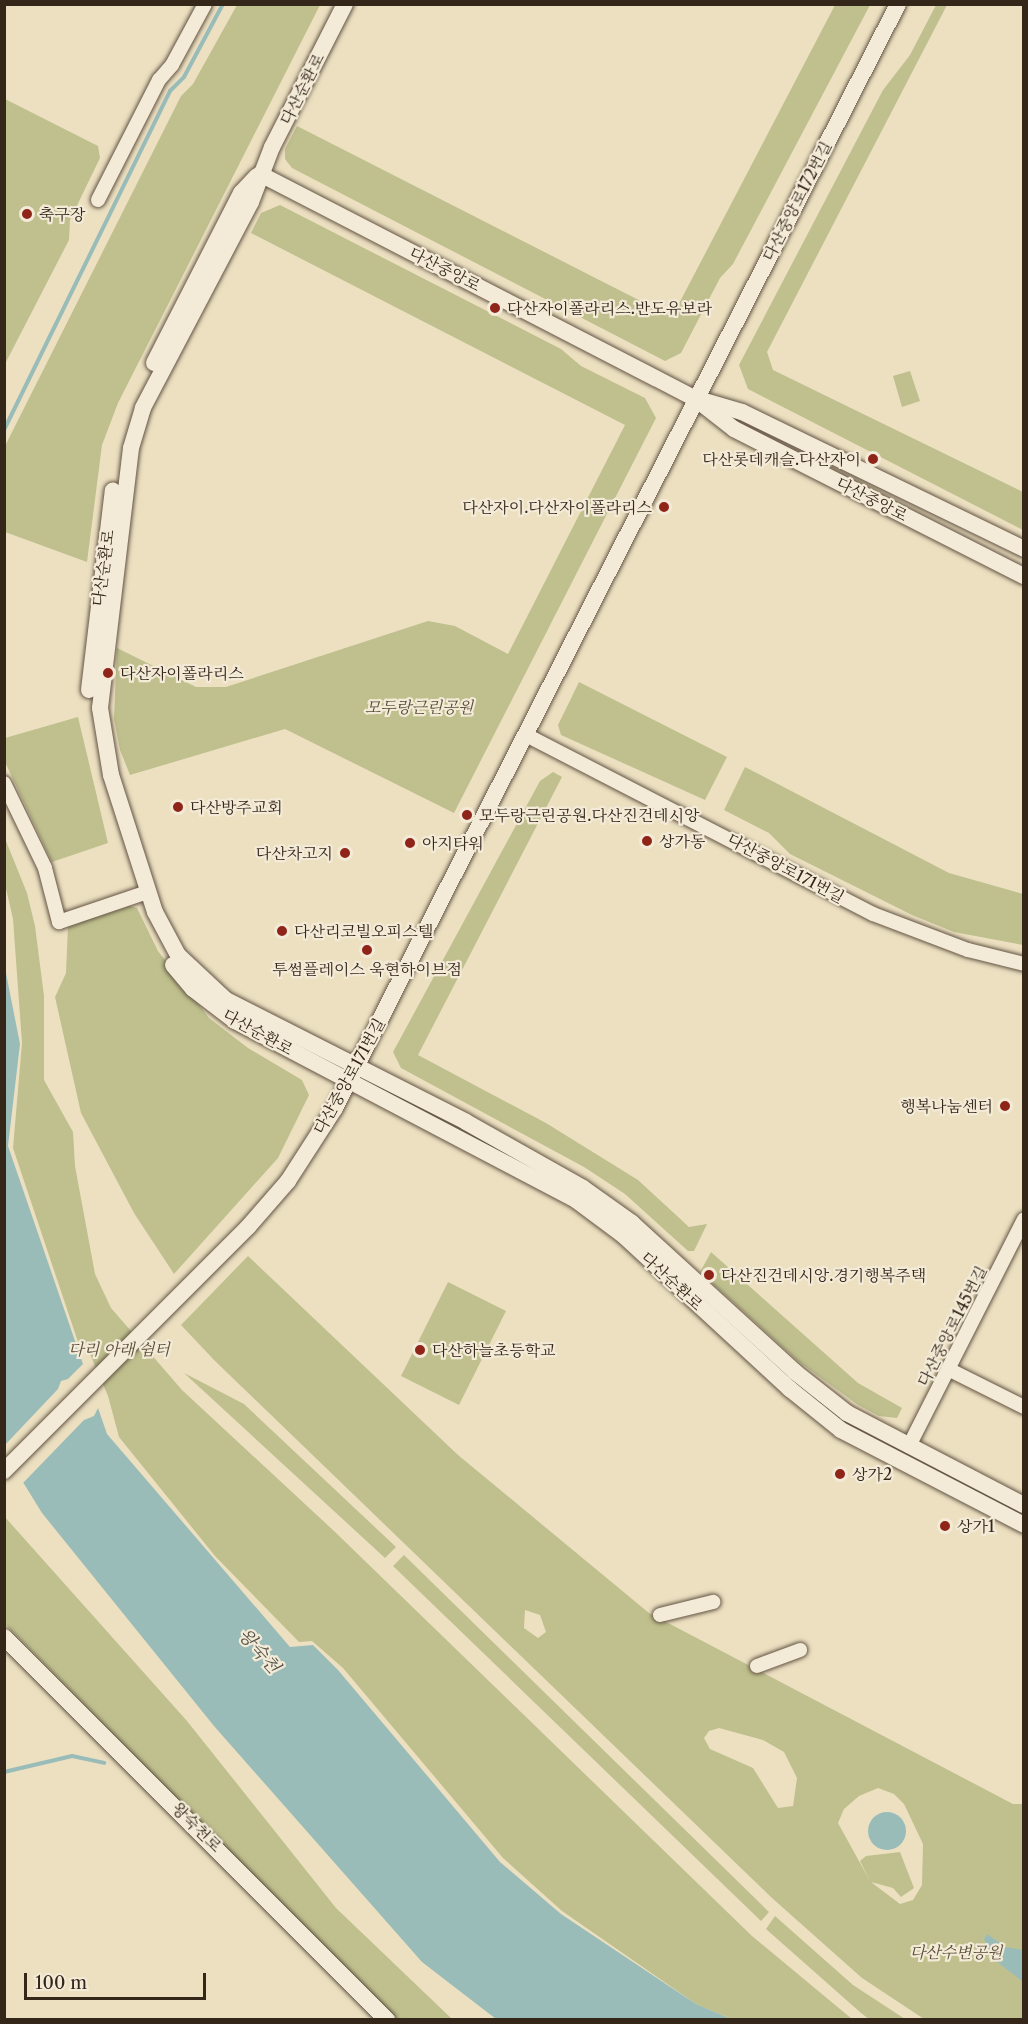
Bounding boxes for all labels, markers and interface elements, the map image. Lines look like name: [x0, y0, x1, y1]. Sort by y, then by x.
street label: 다산순환로: [276, 50, 328, 128]
street label: 다산중앙로172번길: [758, 138, 836, 264]
place label: 축구장: [39, 204, 85, 224]
marker: 축구장: [20, 207, 34, 221]
street label: 다산중앙로: [406, 243, 484, 295]
place label: 다산자이폴라리스.반도유보라: [507, 298, 712, 318]
marker: 다산자이폴라리스.반도유보라: [488, 301, 502, 315]
place label: 다산롯데캐슬.다산자이: [702, 449, 861, 469]
marker: 다산롯데캐슬.다산자이: [866, 452, 880, 466]
street label: 다산중앙로: [833, 473, 911, 525]
place label: 다산자이.다산자이폴라리스: [462, 497, 652, 517]
marker: 다산자이.다산자이폴라리스: [657, 500, 671, 514]
street label: 다산순환로: [88, 528, 118, 608]
place label: 다산자이폴라리스: [120, 663, 244, 683]
marker: 다산자이폴라리스: [101, 666, 115, 680]
park label: 모두랑근린공원: [365, 697, 473, 717]
place label: 다산방주교회: [190, 797, 283, 817]
marker: 다산방주교회: [171, 800, 185, 814]
place label: 모두랑근린공원.다산진건데시앙: [479, 805, 700, 825]
marker: 모두랑근린공원.다산진건데시앙: [460, 808, 474, 822]
street label: 다산중앙로171번길: [724, 829, 848, 907]
place label: 상가동: [659, 831, 705, 851]
place label: 아지타워: [422, 833, 484, 853]
marker: 상가동: [640, 834, 654, 848]
marker: 아지타워: [403, 836, 417, 850]
place label: 다산차고지: [256, 843, 333, 863]
marker: 다산차고지: [338, 846, 352, 860]
place label: 다산리코빌오피스텔: [294, 921, 433, 941]
marker: 다산리코빌오피스텔: [275, 924, 289, 938]
marker: 투썸플레이스 욱현하이브점: [360, 943, 374, 957]
place label: 투썸플레이스 욱현하이브점: [272, 959, 462, 979]
street label: 다산순환로: [220, 1005, 296, 1059]
street label: 다산중앙로171번길: [309, 1015, 389, 1137]
place label: 행복나눔센터: [900, 1096, 993, 1116]
marker: 행복나눔센터: [998, 1099, 1012, 1113]
street label: 다산순환로: [637, 1248, 707, 1314]
street label: 다산중앙로145번길: [913, 1262, 991, 1390]
place label: 다산진건데시앙.경기행복주택: [721, 1265, 926, 1285]
marker: 다산진건데시앙.경기행복주택: [702, 1268, 716, 1282]
park label: 다리 아래 쉼터: [68, 1339, 170, 1359]
place label: 다산하늘초등학교: [432, 1340, 556, 1360]
marker: 다산하늘초등학교: [413, 1343, 427, 1357]
place label: 상가2: [852, 1464, 892, 1484]
marker: 상가2: [833, 1467, 847, 1481]
place label: 상가1: [957, 1516, 995, 1536]
marker: 상가1: [938, 1519, 952, 1533]
water label: 왕숙천: [234, 1624, 284, 1678]
street label: 왕숙천로: [168, 1798, 226, 1856]
park label: 다산수변공원: [910, 1942, 1002, 1962]
scale bar: [27, 1961, 208, 1999]
text: 100 m: [35, 1972, 87, 1994]

